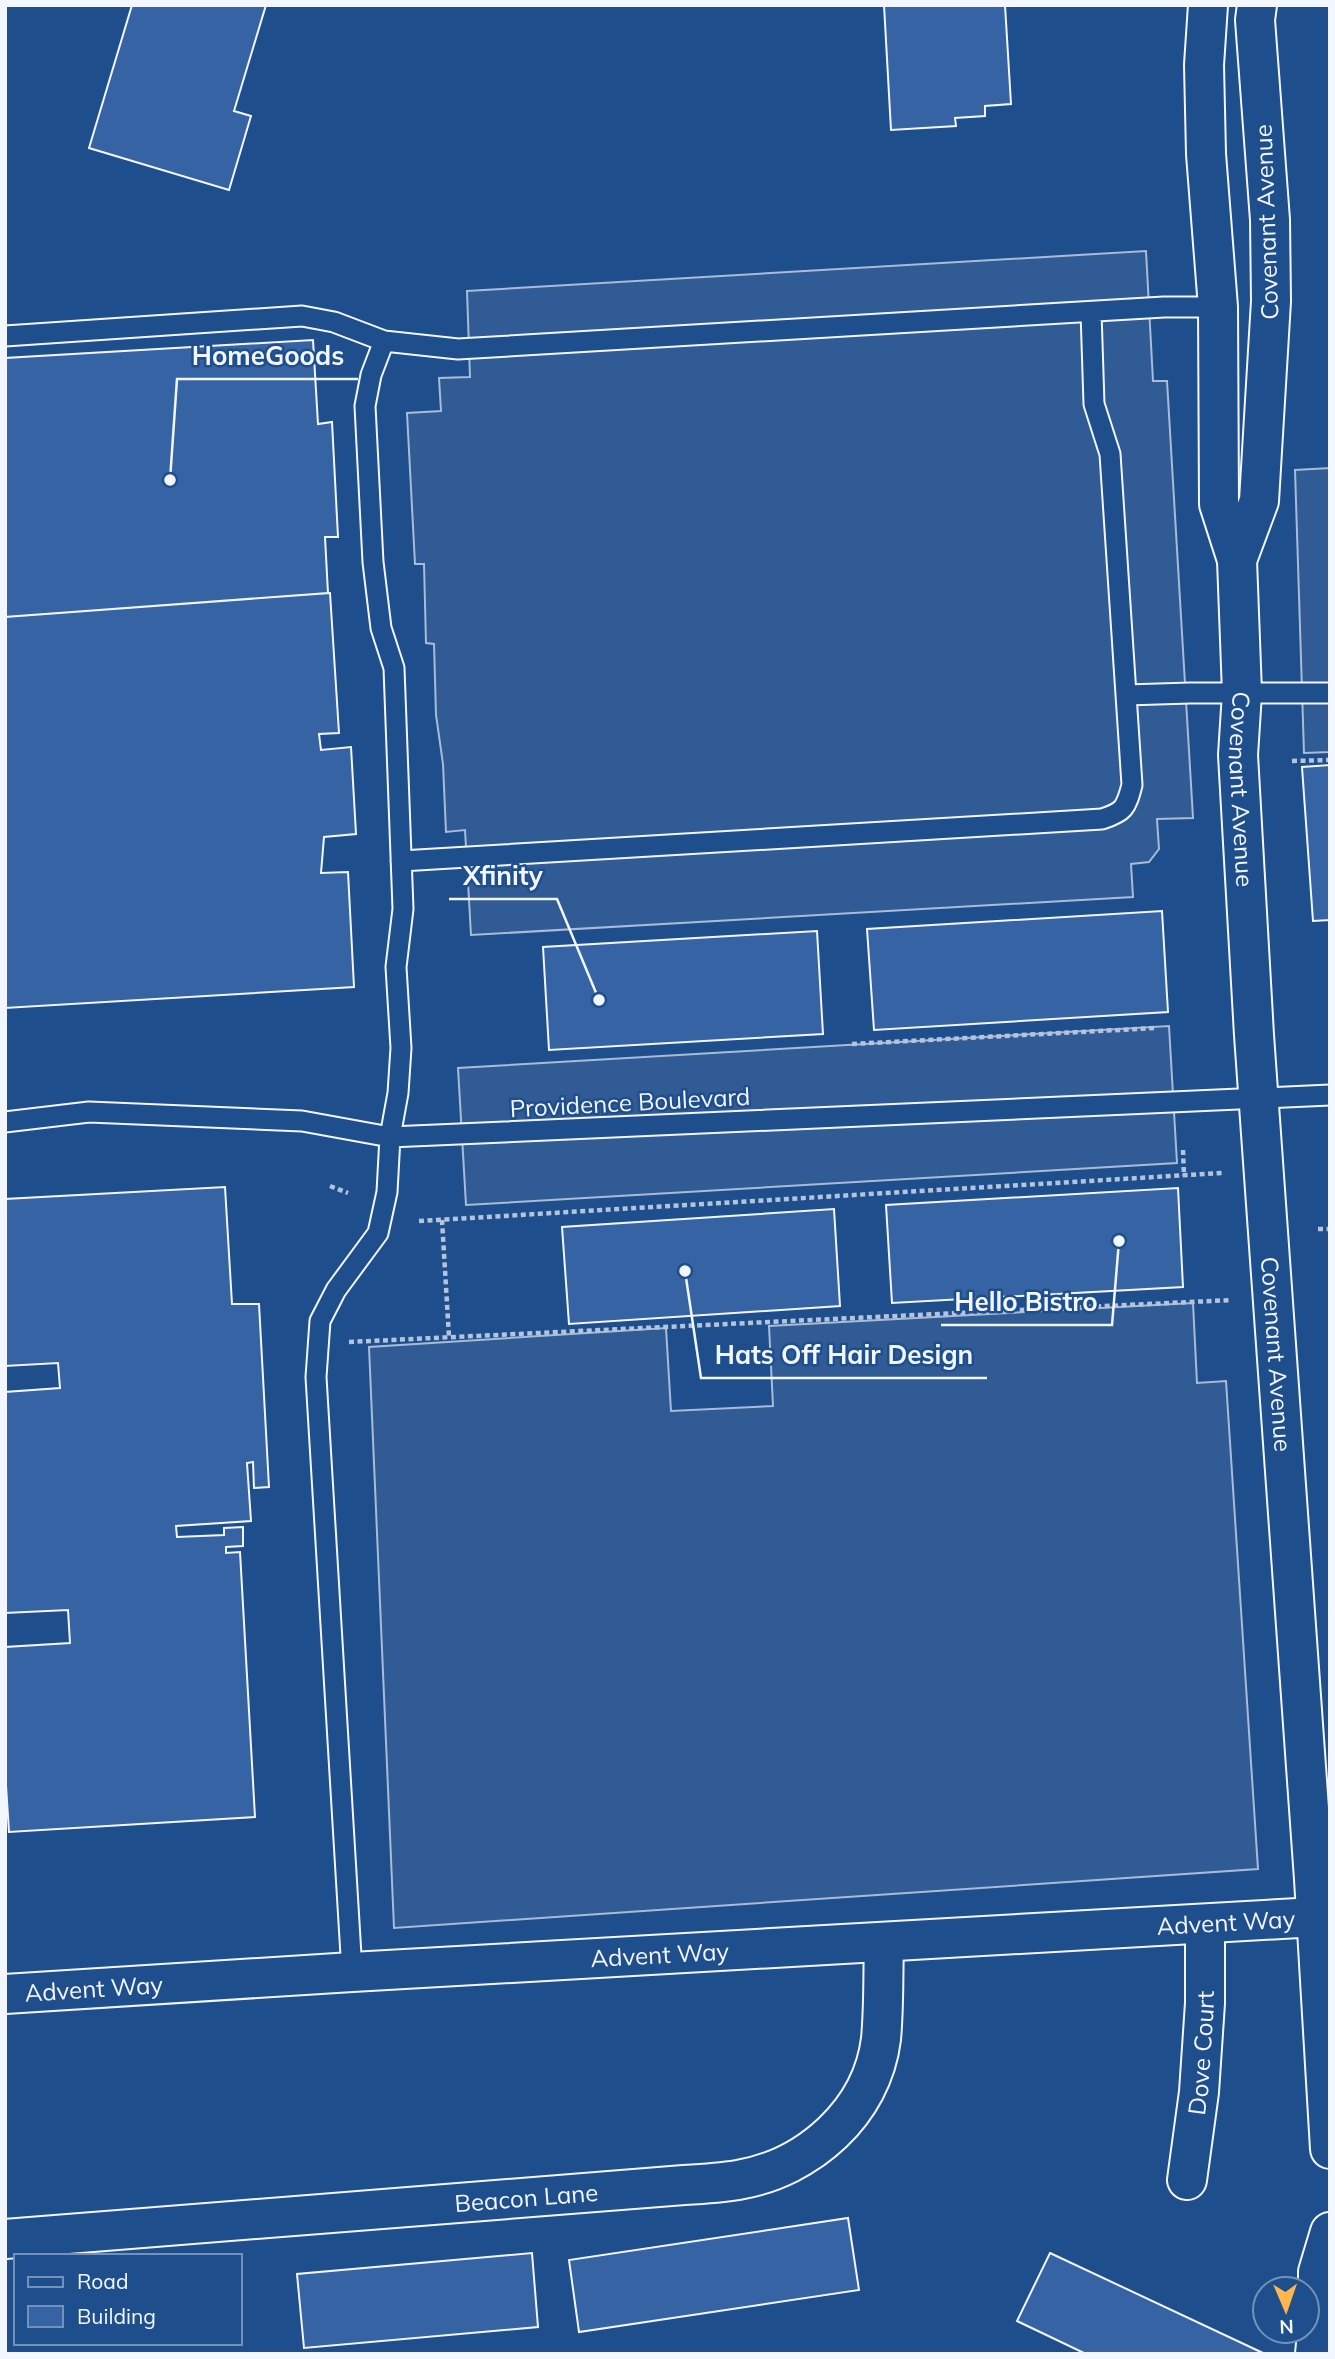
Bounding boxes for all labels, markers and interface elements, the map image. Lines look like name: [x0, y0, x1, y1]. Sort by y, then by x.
street label: Covenant Avenue: [1248, 124, 1284, 320]
callout: HomeGoods: [177, 332, 358, 379]
text: HomeGoods: [192, 339, 344, 372]
street label: Covenant Avenue: [1223, 691, 1261, 888]
callout: Xfinity: [449, 852, 557, 899]
text: Xfinity: [462, 859, 544, 892]
street label: Providence Boulevard: [509, 1081, 751, 1123]
street label: Covenant Avenue: [1255, 1255, 1299, 1453]
callout: Hello Bistro: [941, 1278, 1112, 1325]
text: Hello Bistro: [954, 1285, 1098, 1318]
callout: Hats Off Hair Design: [701, 1331, 987, 1378]
text: Hats Off Hair Design: [715, 1338, 973, 1371]
street label: Advent Way: [1156, 1903, 1296, 1941]
street label: Advent Way: [590, 1935, 730, 1973]
street label: Advent Way: [24, 1969, 164, 2008]
street label: Dove Court: [1181, 1991, 1220, 2117]
street label: Beacon Lane: [453, 2177, 599, 2218]
legend: [14, 2254, 242, 2345]
text: Road: [77, 2268, 128, 2294]
north arrow: [1251, 2275, 1321, 2345]
text: Building: [77, 2303, 156, 2329]
text: N: [1279, 2315, 1294, 2339]

